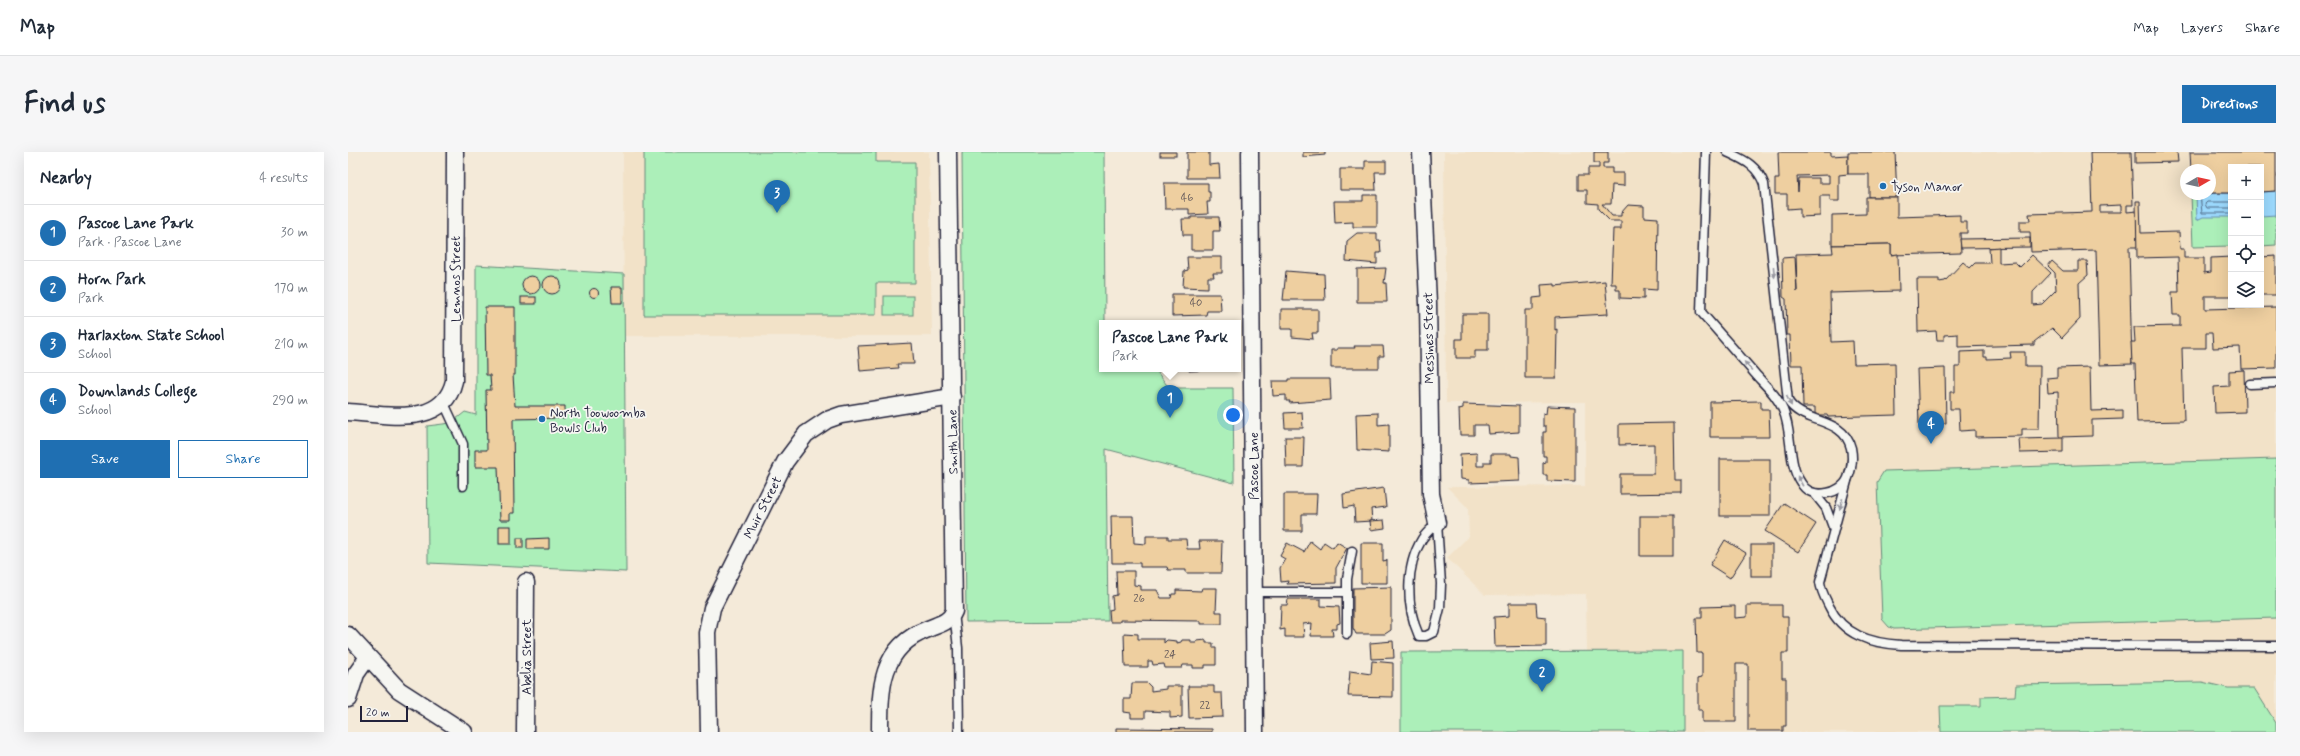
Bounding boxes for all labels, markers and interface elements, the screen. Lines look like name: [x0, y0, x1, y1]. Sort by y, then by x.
text: Map: [20, 15, 55, 40]
text: Map: [2133, 19, 2159, 37]
text: Layers: [2181, 19, 2223, 37]
text: Share: [2245, 19, 2280, 37]
button: Directions: [2182, 85, 2276, 123]
text: Find us: [24, 86, 105, 123]
north arrow: [2180, 164, 2216, 200]
map controls: [2228, 164, 2264, 308]
button: +: [2228, 164, 2264, 200]
text: Nearby: [40, 167, 92, 189]
text: 4 results: [259, 170, 308, 187]
place label: Tyson Manor: [1891, 179, 1963, 196]
pin: 3: [764, 180, 790, 213]
marker: Tyson Manor: [1878, 181, 1888, 191]
house number: 46: [1181, 191, 1193, 205]
button: −: [2228, 200, 2264, 236]
text: Pascoe Lane Park: [78, 214, 194, 234]
text: 1: [50, 224, 56, 241]
text: 30 m: [281, 224, 308, 241]
text: Park · Pascoe Lane: [78, 234, 182, 251]
street label: Lemnos Street: [448, 236, 465, 322]
button: locate: [2228, 236, 2264, 272]
one-way arrow: [1771, 266, 1777, 278]
text: Horn Park: [78, 270, 146, 290]
button: layers: [2228, 272, 2264, 308]
text: 2: [50, 280, 56, 297]
text: 170 m: [274, 280, 308, 297]
text: Park: [78, 290, 104, 307]
street label: Messines Street: [1420, 292, 1439, 384]
house number: 40: [1190, 296, 1202, 310]
popup: [1099, 320, 1241, 372]
text: Harlaxton State School: [78, 326, 224, 346]
text: Pascoe Lane Park: [1112, 328, 1228, 348]
text: 3: [50, 336, 56, 353]
text: 210 m: [274, 336, 308, 353]
text: School: [78, 346, 112, 363]
text: Park: [1112, 348, 1138, 365]
one-way arrow: [1743, 361, 1753, 371]
text: Downlands College: [78, 382, 197, 402]
pin: 1: [1157, 385, 1183, 418]
text: 4: [49, 392, 57, 409]
text: 290 m: [272, 392, 308, 409]
one-way arrow: [1786, 395, 1792, 407]
text: School: [78, 402, 112, 419]
place label: North Toowoomba Bowls Club: [550, 405, 646, 437]
your location: [1223, 405, 1243, 425]
street label: Smith Lane: [944, 409, 963, 475]
pin: 4: [1918, 411, 1944, 444]
marker: North Toowoomba Bowls Club: [537, 414, 547, 424]
street label: Pascoe Lane: [1246, 432, 1263, 500]
button: Save: [40, 440, 170, 478]
button: Share: [178, 440, 308, 478]
street label: Muir Street: [740, 474, 786, 542]
one-way arrow: [1796, 475, 1803, 487]
one-way arrow: [1837, 498, 1843, 511]
house number: 26: [1133, 592, 1145, 606]
street label: Abelia Street: [519, 619, 536, 695]
house number: 24: [1164, 648, 1176, 662]
pin: 2: [1529, 659, 1555, 692]
house number: 22: [1199, 699, 1211, 713]
scale bar: [360, 704, 408, 723]
text: 20 m: [366, 706, 389, 720]

